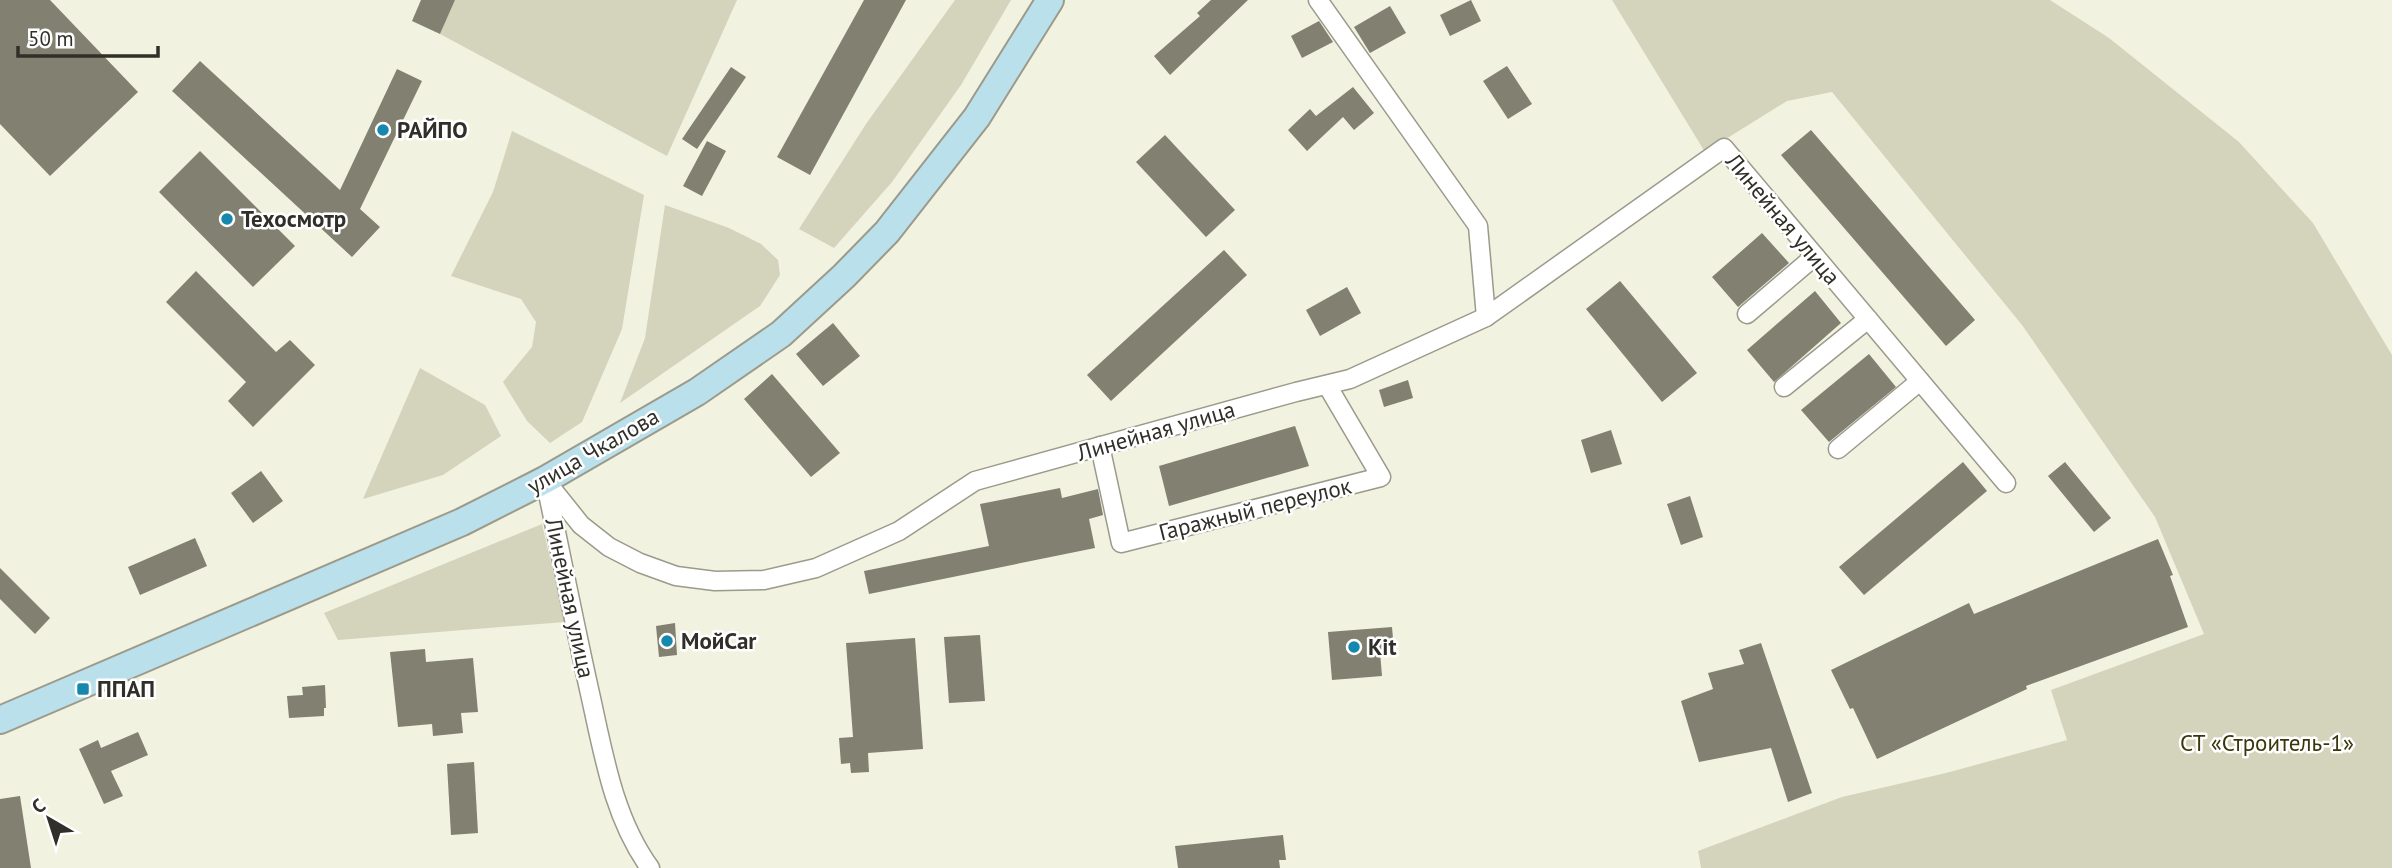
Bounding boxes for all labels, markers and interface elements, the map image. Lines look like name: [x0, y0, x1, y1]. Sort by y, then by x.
scale bar: [18, 14, 158, 58]
text: 50 m: [28, 25, 74, 52]
place label: РАЙПО: [397, 115, 468, 144]
marker: РАЙПО: [375, 122, 391, 138]
street label: Линейная улица: [1719, 146, 1847, 290]
place label: Техосмотр: [241, 204, 346, 233]
marker: Техосмотр: [219, 211, 235, 227]
street label: Линейная улица: [1073, 394, 1238, 467]
street label: улица Чкалова: [522, 401, 664, 500]
street label: Гаражный переулок: [1156, 471, 1354, 546]
street label: Линейная улица: [539, 514, 602, 681]
place label: МойCar: [681, 626, 757, 655]
place label: Kit: [1368, 632, 1396, 661]
marker: МойCar: [659, 633, 675, 649]
marker: Kit: [1346, 639, 1362, 655]
place label: ППАП: [97, 674, 155, 703]
marker: ППАП: [75, 681, 91, 697]
park label: СТ «Строитель-1»: [2180, 728, 2354, 757]
north arrow: [14, 784, 84, 854]
text: С: [27, 793, 50, 818]

